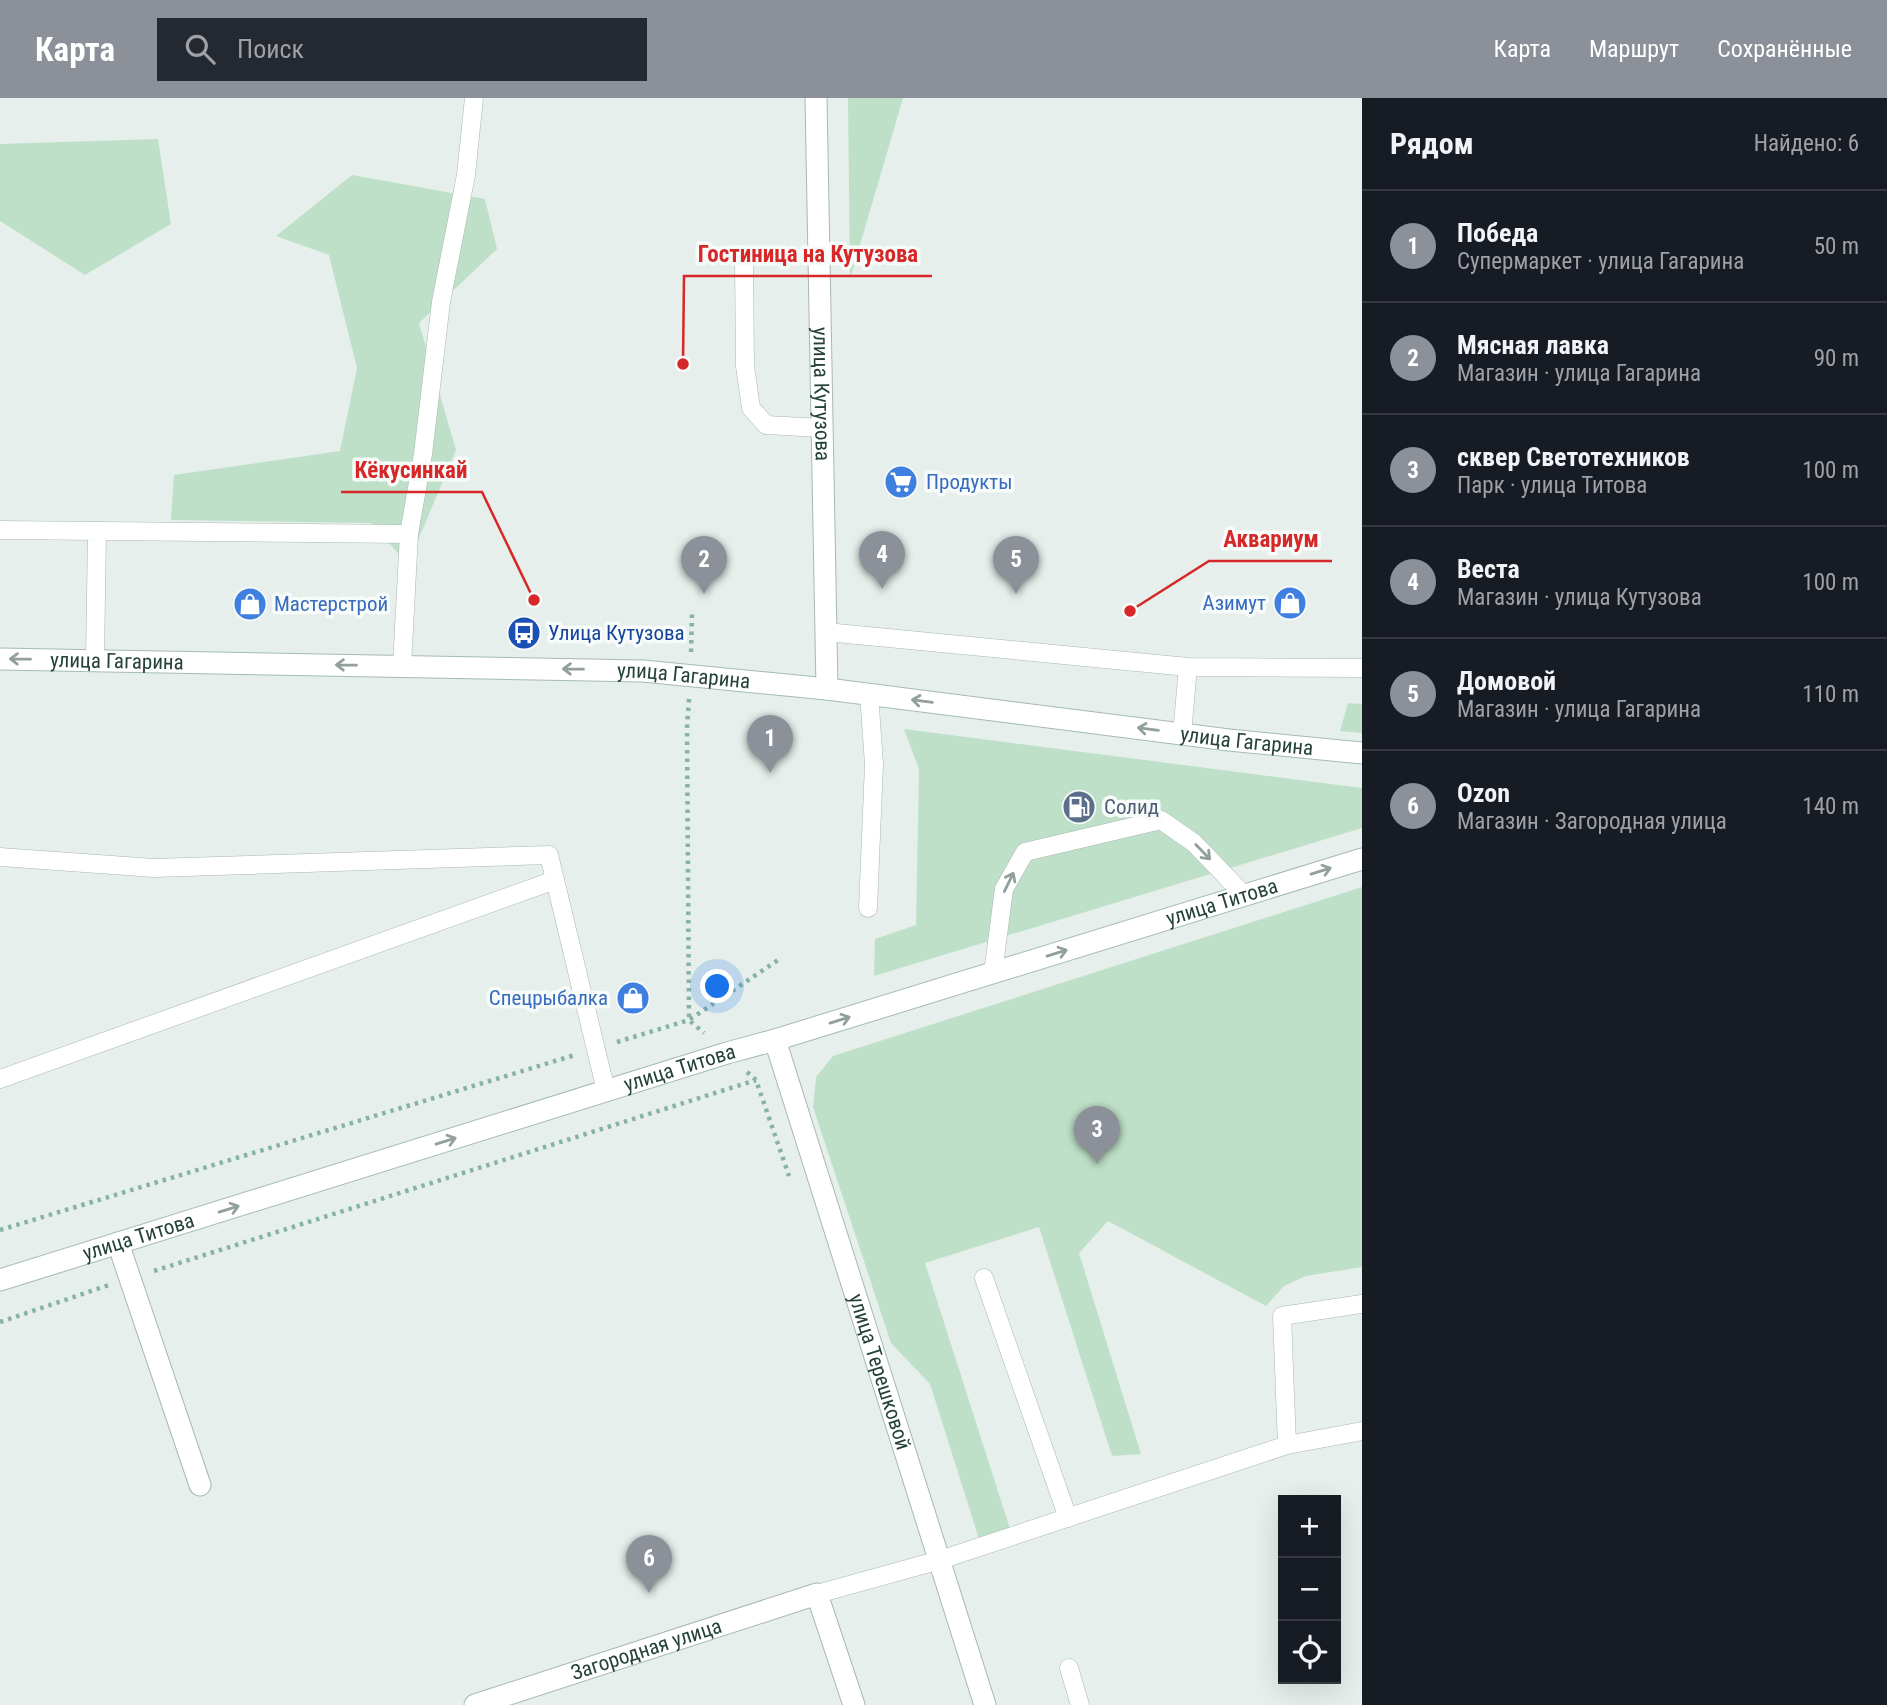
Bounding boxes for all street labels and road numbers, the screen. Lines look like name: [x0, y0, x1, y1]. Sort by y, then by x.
street label: улица Кутузова: [808, 327, 835, 461]
street label: улица Гагарина: [50, 648, 184, 674]
street label: улица Гагарина: [617, 659, 751, 693]
street label: улица Гагарина: [1179, 722, 1314, 760]
street label: улица Титова: [1163, 874, 1281, 931]
street label: улица Титова: [621, 1039, 738, 1096]
street label: улица Титова: [80, 1208, 197, 1265]
street label: улица Терешковой: [844, 1291, 916, 1453]
street label: Загородная улица: [568, 1614, 725, 1685]

